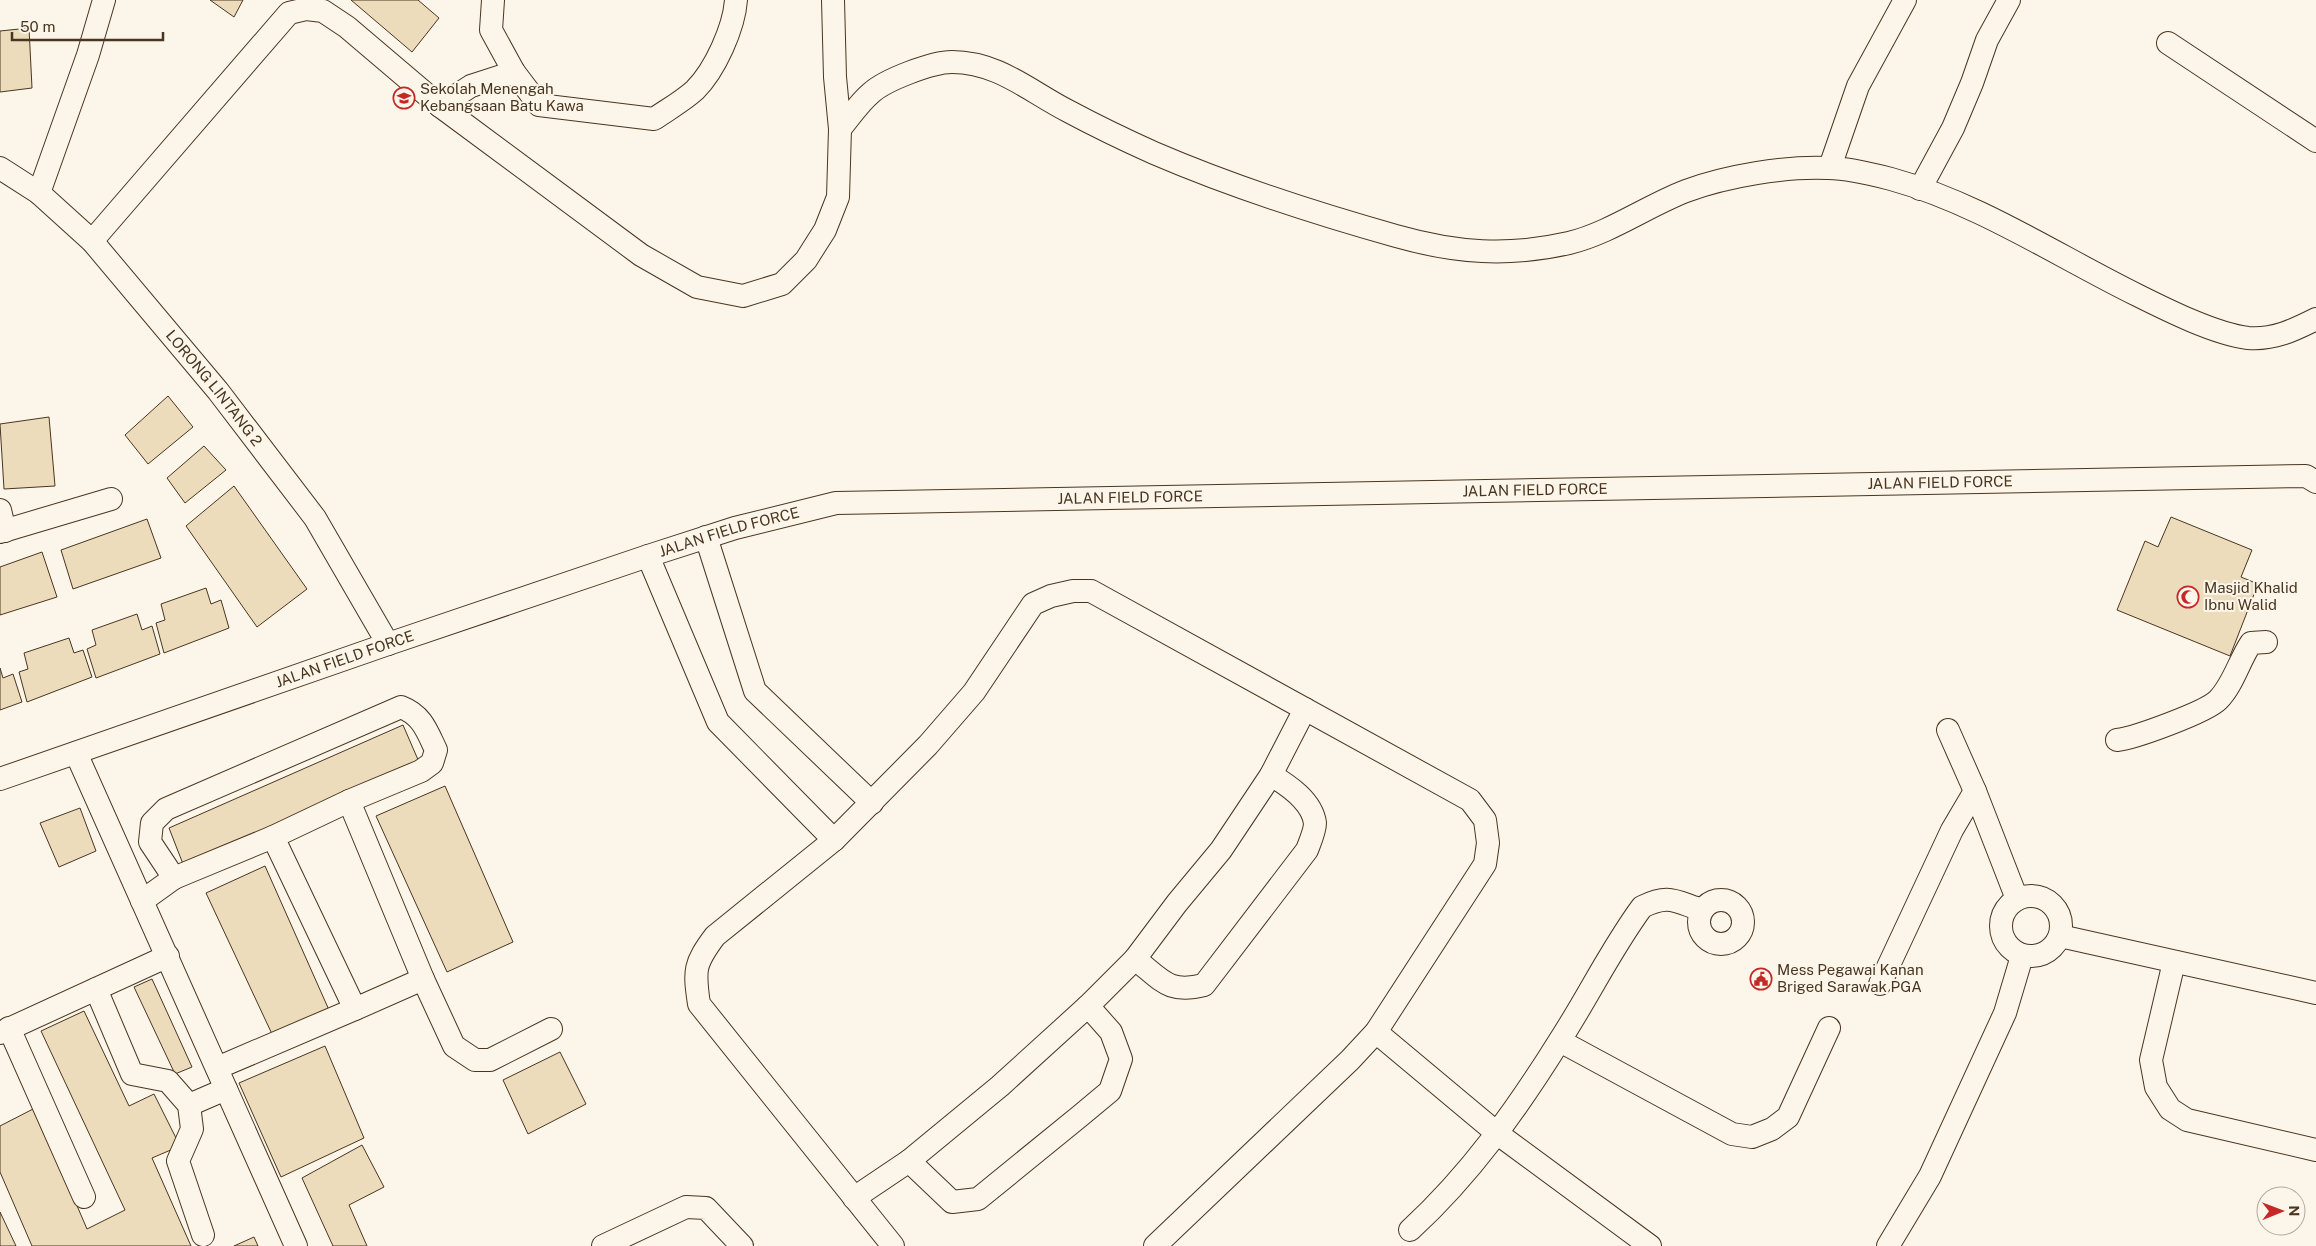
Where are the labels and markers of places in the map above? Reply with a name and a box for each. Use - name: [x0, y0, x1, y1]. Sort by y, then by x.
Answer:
- place label: Sekolah Menengah Kebangsaan Batu Kawa: [420, 80, 584, 114]
- school or university icon: Sekolah Menengah Kebangsaan Batu Kawa: [392, 86, 416, 110]
- place label: Masjid Khalid Ibnu Walid: [2204, 579, 2298, 613]
- mosque icon: Masjid Khalid Ibnu Walid: [2176, 585, 2200, 609]
- place label: Mess Pegawai Kanan Briged Sarawak PGA: [1777, 961, 1924, 995]
- public building icon: Mess Pegawai Kanan Briged Sarawak PGA: [1749, 967, 1773, 991]

